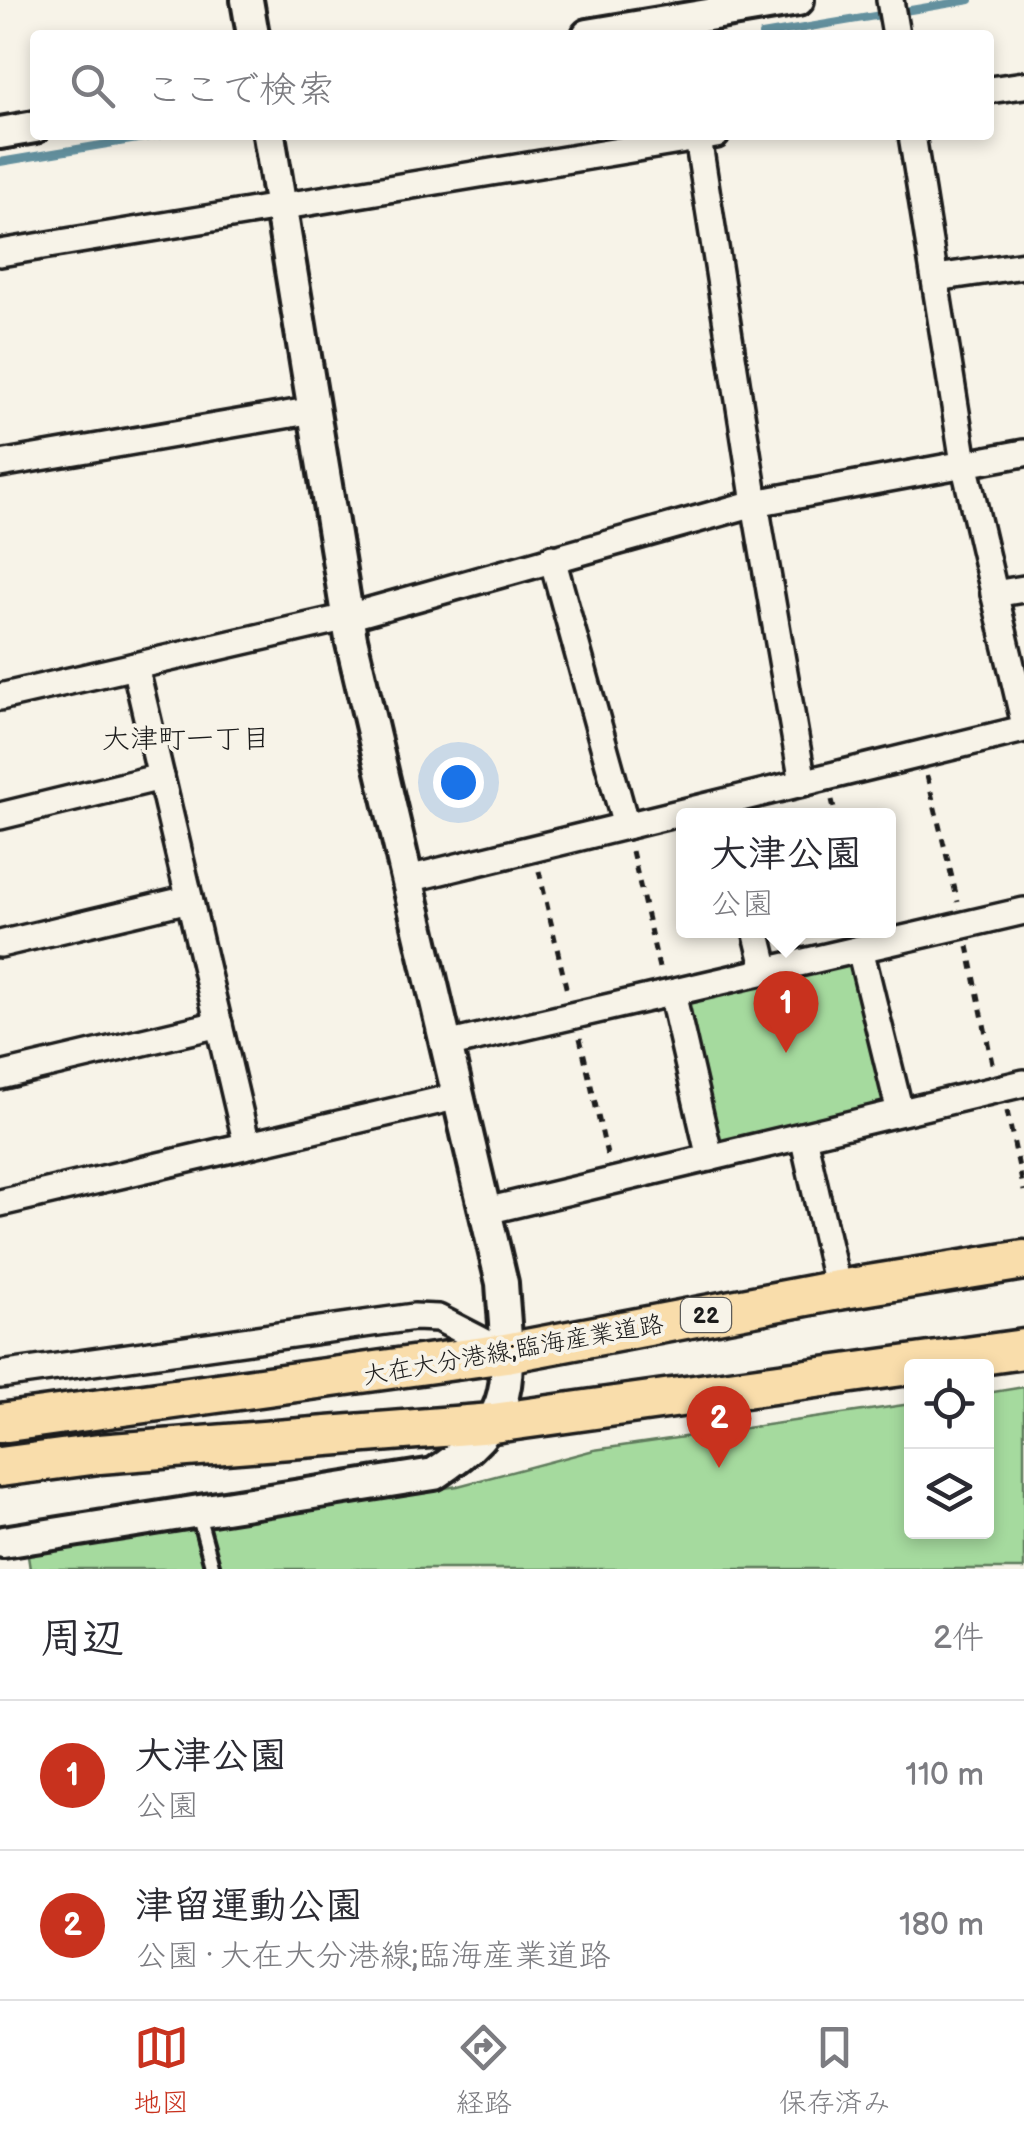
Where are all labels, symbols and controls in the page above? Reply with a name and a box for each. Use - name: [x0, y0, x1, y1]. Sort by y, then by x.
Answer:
- search box: [30, 30, 994, 140]
- icon: search: [65, 58, 120, 113]
- text: ここで検索: [145, 68, 335, 113]
- district label: 大津町一丁目: [102, 723, 270, 756]
- your location: [433, 757, 484, 808]
- popup: [676, 808, 896, 938]
- text: 大津公園: [710, 832, 862, 877]
- text: 公園: [710, 885, 774, 924]
- pin: 1: [754, 970, 818, 1053]
- road number: 22: [681, 1298, 731, 1332]
- street label: 大在大分港線;臨海産業道路: [360, 1309, 666, 1392]
- map controls: [904, 1359, 994, 1539]
- button: locate: [904, 1359, 994, 1449]
- pin: 2: [686, 1386, 752, 1468]
- button: layers: [904, 1449, 994, 1539]
- text: 周辺: [40, 1614, 124, 1665]
- text: 2件: [933, 1619, 984, 1658]
- text: 大津公園: [135, 1734, 287, 1779]
- text: 1: [66, 1756, 79, 1795]
- text: 110 m: [905, 1756, 984, 1795]
- text: 公園: [135, 1787, 199, 1826]
- text: 津留運動公園: [135, 1884, 363, 1929]
- text: 2: [63, 1906, 82, 1945]
- text: 180 m: [899, 1906, 984, 1945]
- text: 公園 · 大在大分港線;臨海産業道路: [135, 1937, 610, 1976]
- tab: 地図: [133, 2020, 189, 2120]
- tab: 経路: [456, 2020, 512, 2120]
- tab: 保存済み: [779, 2020, 891, 2120]

